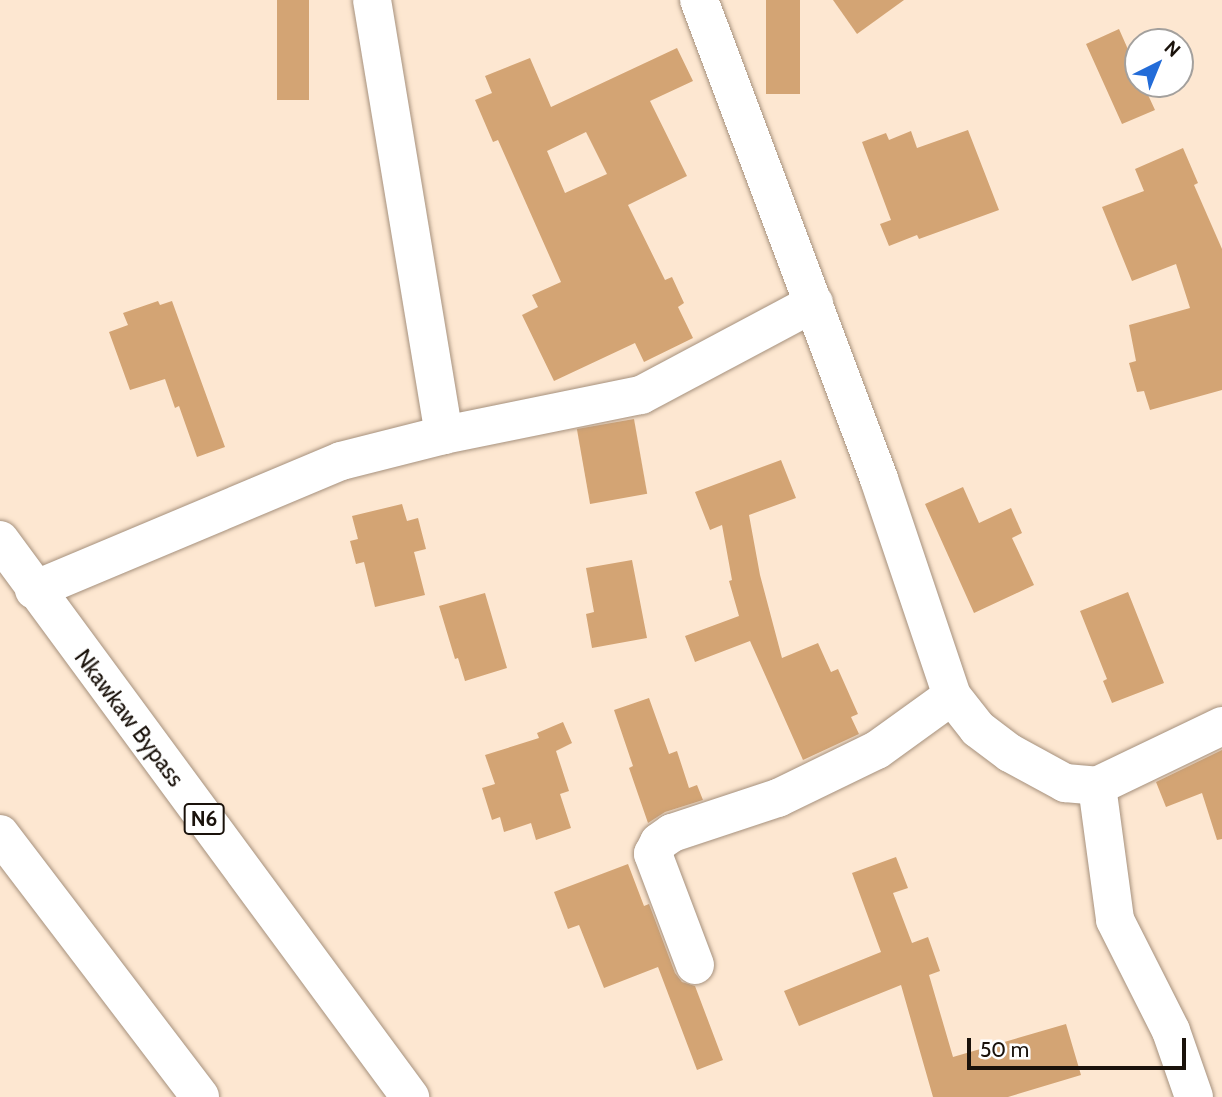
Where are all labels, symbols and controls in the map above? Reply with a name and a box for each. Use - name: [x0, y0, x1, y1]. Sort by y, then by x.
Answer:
- north arrow: [1124, 28, 1194, 98]
- text: N: [1160, 36, 1185, 62]
- street label: Nkawkaw Bypass: [69, 644, 189, 792]
- road number: N6: [183, 802, 225, 836]
- scale bar: [970, 1024, 1189, 1068]
- text: 50 m: [980, 1037, 1029, 1062]

